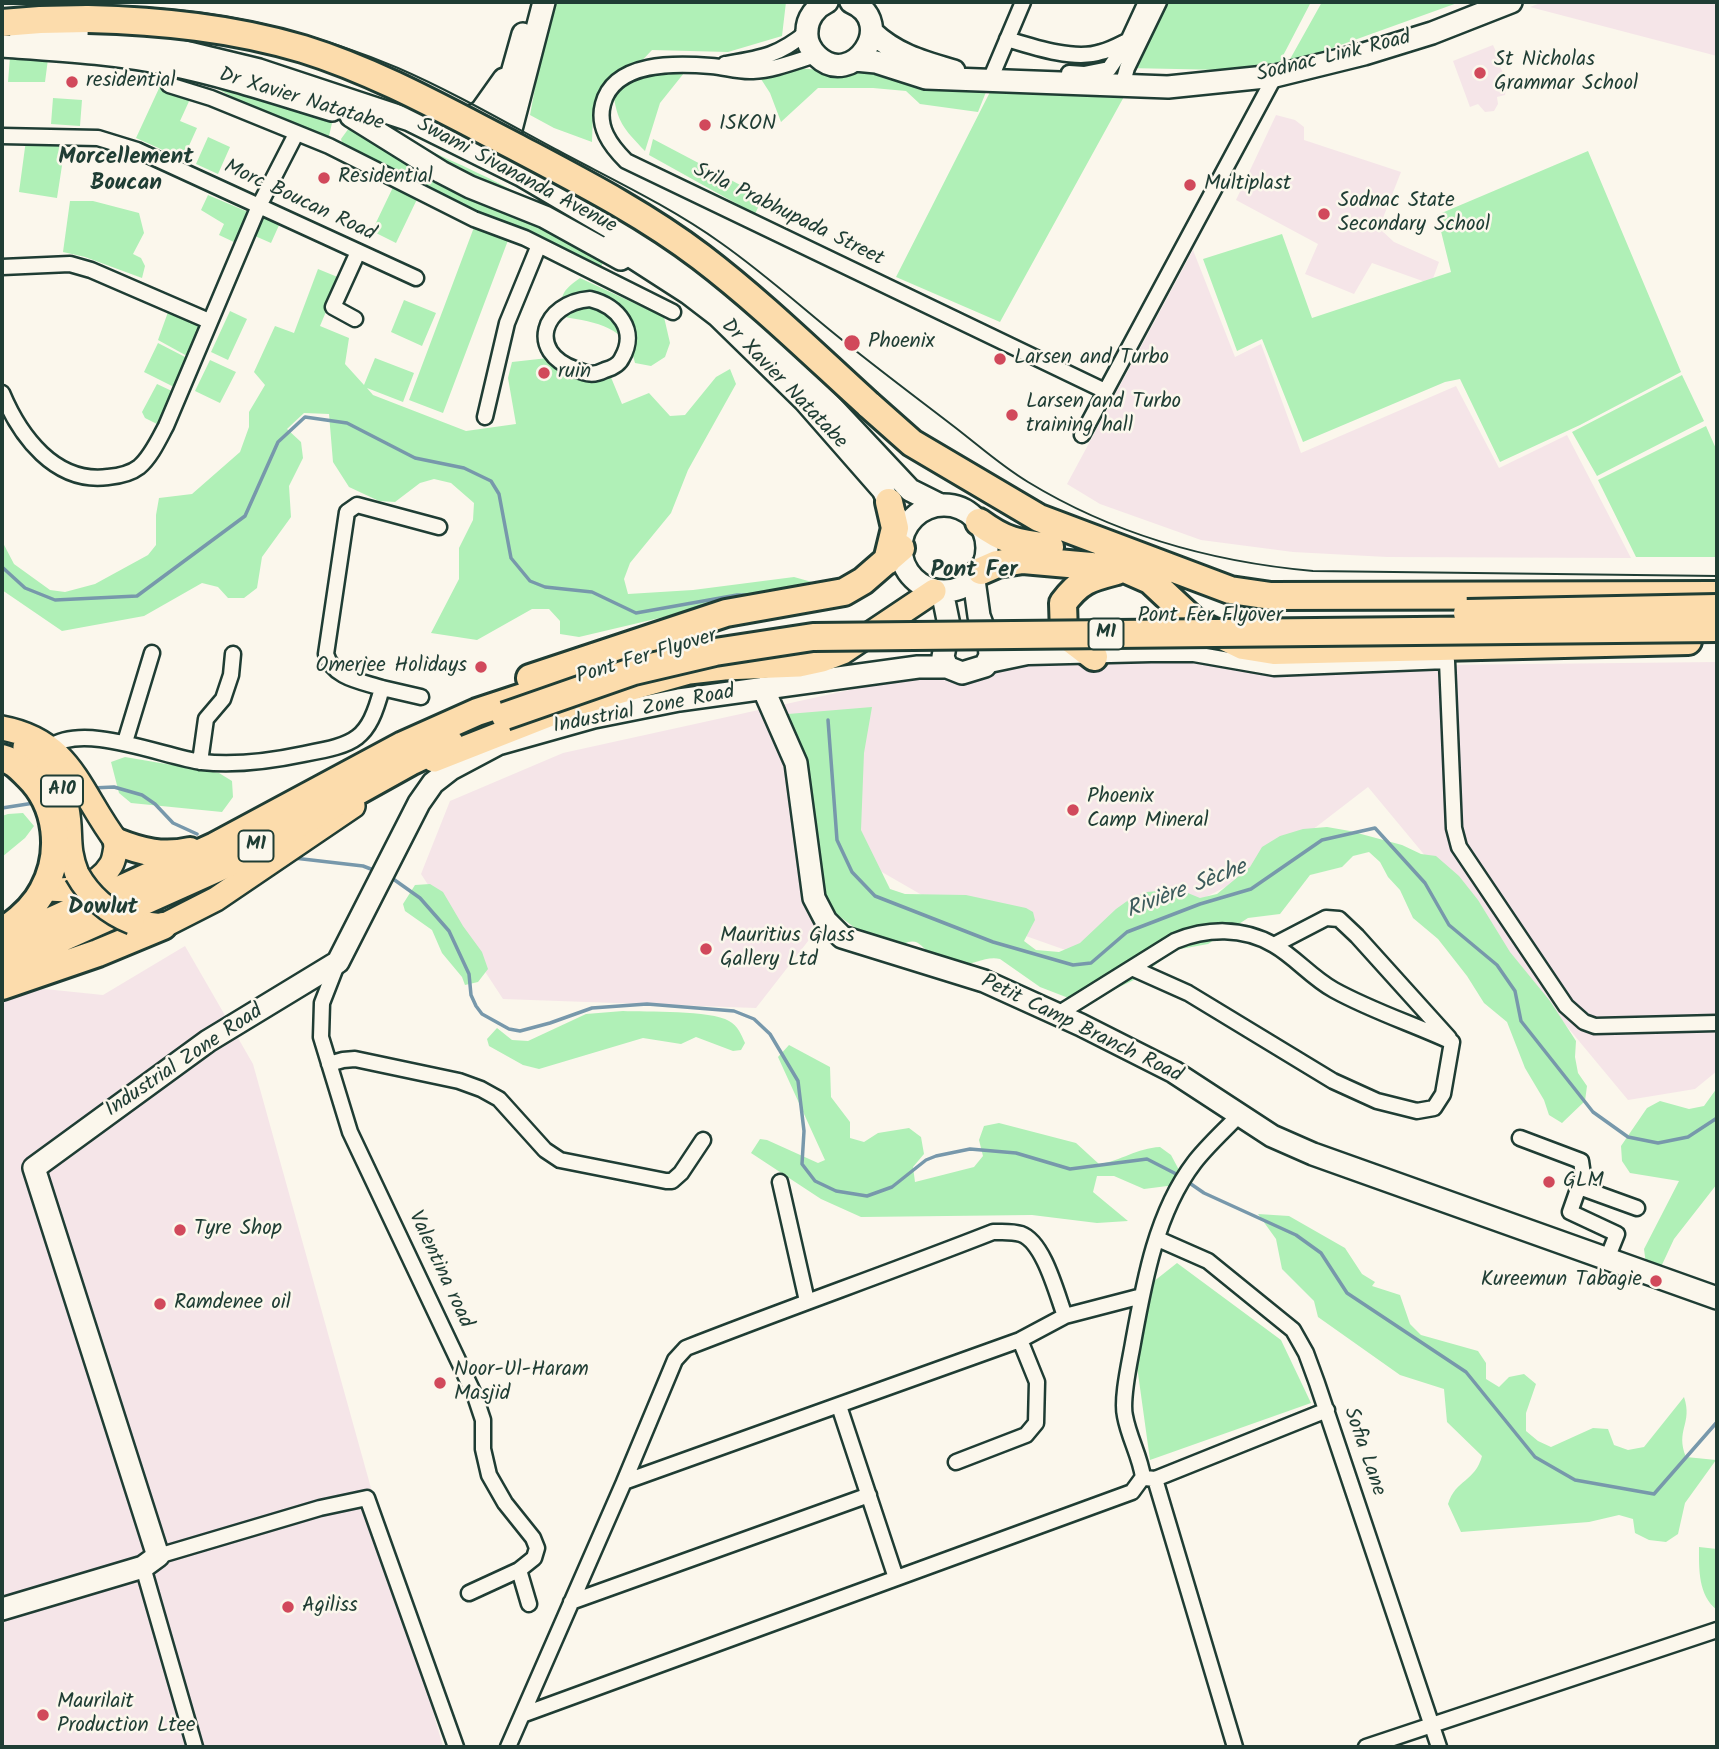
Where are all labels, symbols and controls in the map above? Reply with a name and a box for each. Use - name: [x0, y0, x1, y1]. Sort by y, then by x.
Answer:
- street label: Sodnac Link Road: [1254, 27, 1414, 89]
- place label: St Nicholas Grammar School: [1494, 48, 1638, 98]
- street label: Dr Xavier Natatabe: [216, 64, 386, 138]
- marker: St Nicholas Grammar School: [1472, 65, 1488, 81]
- place label: residential: [86, 69, 176, 95]
- marker: residential: [64, 74, 80, 90]
- place label: ISKON: [719, 112, 776, 138]
- street label: Swami Sivananda Avenue: [412, 114, 620, 240]
- marker: ISKON: [697, 117, 713, 133]
- district label: Morcellement Boucan: [58, 145, 194, 199]
- street label: Morc Boucan Road: [219, 156, 379, 248]
- street label: Srila Prabhupada Street: [689, 159, 887, 273]
- place label: Residential: [338, 165, 433, 191]
- marker: Residential: [316, 170, 332, 186]
- place label: Multiplast: [1204, 172, 1291, 198]
- marker: Multiplast: [1182, 177, 1198, 193]
- place label: Sodnac State Secondary School: [1338, 189, 1490, 239]
- marker: Sodnac State Secondary School: [1316, 206, 1332, 222]
- street label: Dr Xavier Natatabe: [715, 315, 851, 455]
- place label: Phoenix: [868, 330, 935, 356]
- marker: Phoenix: [842, 333, 862, 353]
- place label: Larsen and Turbo: [1014, 346, 1169, 372]
- marker: Larsen and Turbo: [992, 351, 1008, 367]
- place label: ruin: [558, 360, 591, 386]
- marker: ruin: [536, 365, 552, 381]
- place label: Larsen and Turbo training hall: [1026, 390, 1181, 440]
- marker: Larsen and Turbo training hall: [1004, 407, 1020, 423]
- district label: Pont Fer: [930, 558, 1018, 586]
- street label: Pont Fer Flyover: [1137, 604, 1283, 630]
- road number: M1: [1088, 618, 1124, 650]
- street label: Pont Fer Flyover: [574, 625, 720, 691]
- place label: Omerjee Holidays: [316, 654, 467, 680]
- marker: Omerjee Holidays: [473, 659, 489, 675]
- street label: Industrial Zone Road: [551, 681, 737, 741]
- road number: A10: [41, 776, 83, 806]
- place label: Phoenix Camp Mineral: [1087, 785, 1209, 835]
- marker: Phoenix Camp Mineral: [1065, 802, 1081, 818]
- road number: M1: [238, 831, 274, 862]
- water label: Rivière Sèche: [1123, 855, 1251, 927]
- district label: Dowlut: [68, 895, 138, 923]
- place label: Mauritius Glass Gallery Ltd: [720, 924, 855, 974]
- marker: Mauritius Glass Gallery Ltd: [698, 941, 714, 957]
- street label: Petit Camp Branch Road: [976, 970, 1186, 1090]
- street label: Industrial Zone Road: [102, 1000, 268, 1124]
- place label: GLM: [1563, 1169, 1604, 1195]
- marker: GLM: [1541, 1174, 1557, 1190]
- street label: Valentina road: [401, 1207, 477, 1333]
- place label: Tyre Shop: [194, 1217, 282, 1243]
- marker: Tyre Shop: [172, 1222, 188, 1238]
- place label: Kureemun Tabagie: [1481, 1268, 1642, 1294]
- marker: Kureemun Tabagie: [1648, 1273, 1664, 1289]
- place label: Ramdenee oil: [174, 1291, 291, 1317]
- marker: Ramdenee oil: [152, 1296, 168, 1312]
- place label: Noor-Ul-Haram Masjid: [454, 1358, 589, 1408]
- marker: Noor-Ul-Haram Masjid: [432, 1375, 448, 1391]
- street label: Sofia Lane: [1336, 1404, 1390, 1500]
- place label: Agiliss: [302, 1594, 358, 1620]
- marker: Agiliss: [280, 1599, 296, 1615]
- place label: Maurilait Production Ltee: [57, 1690, 196, 1740]
- marker: Maurilait Production Ltee: [35, 1707, 51, 1723]

